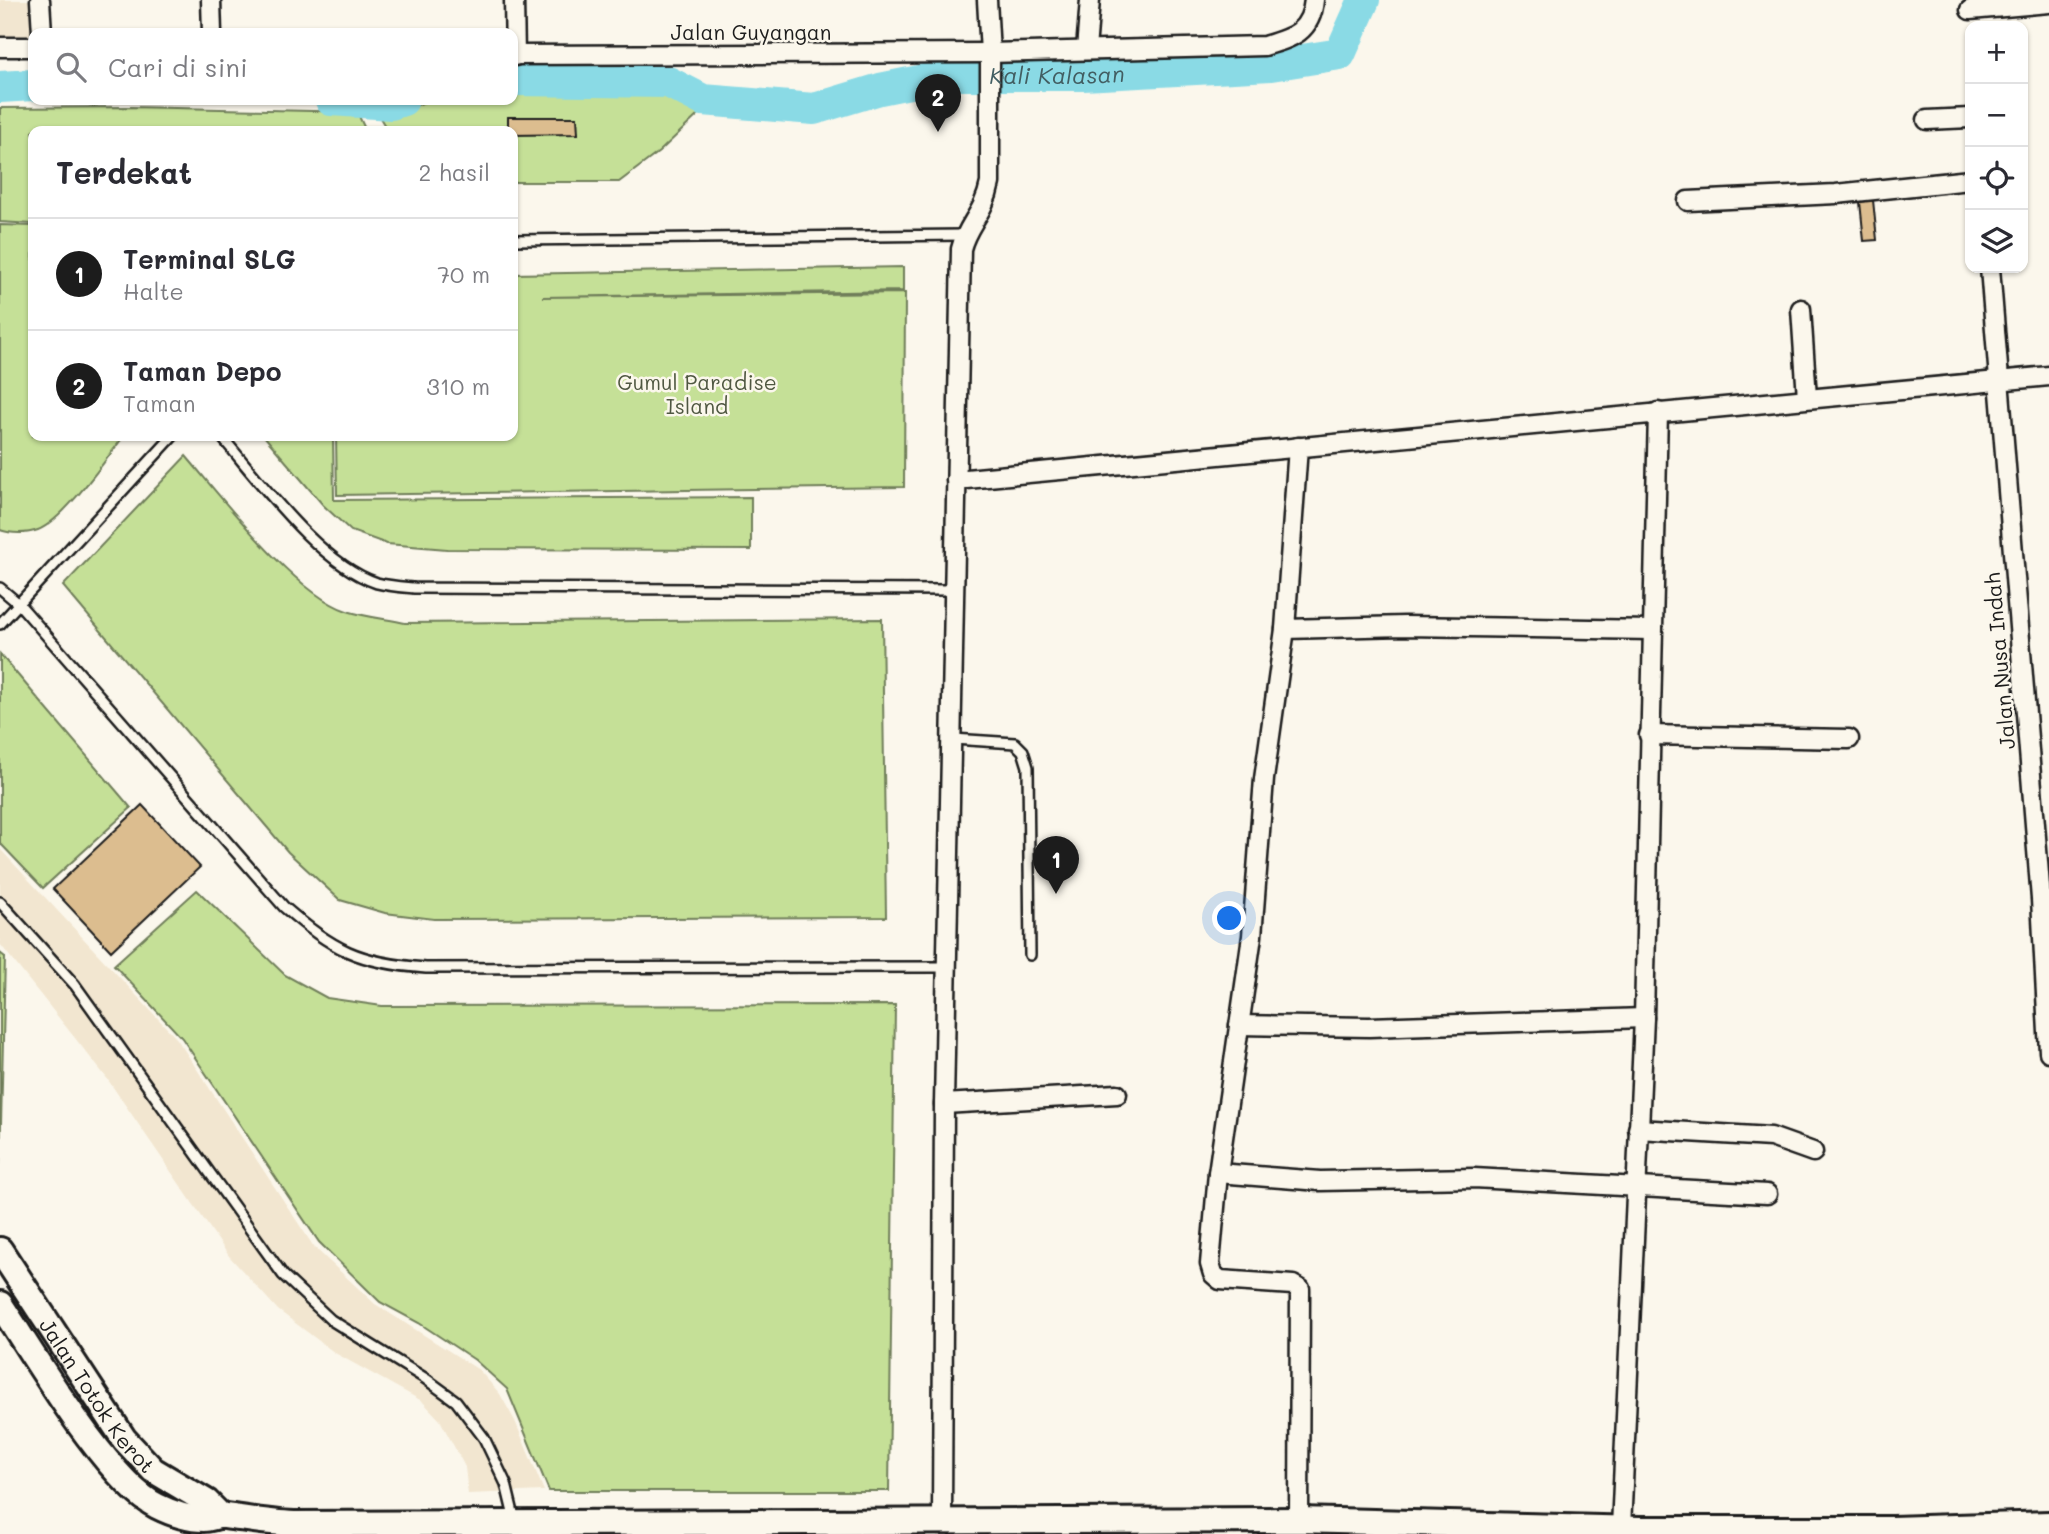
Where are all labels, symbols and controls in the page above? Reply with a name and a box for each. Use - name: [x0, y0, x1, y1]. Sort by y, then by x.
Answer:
- street label: Jalan Guyangan: [671, 18, 831, 45]
- map controls: [1965, 21, 2028, 273]
- button: +: [1965, 21, 2028, 84]
- search box: [28, 28, 518, 105]
- icon: search: [52, 48, 90, 86]
- text: Cari di sini: [108, 50, 248, 84]
- water label: Kali Kalasan: [989, 58, 1125, 90]
- pin: 2: [915, 74, 961, 132]
- button: −: [1965, 84, 2028, 147]
- button: locate: [1965, 147, 2028, 210]
- text: Terdekat: [56, 152, 192, 192]
- text: 2 hasil: [419, 157, 490, 187]
- button: layers: [1965, 210, 2028, 273]
- text: Terminal SLG: [123, 242, 295, 276]
- text: 1: [74, 259, 84, 289]
- text: 70 m: [437, 259, 490, 289]
- text: Halte: [123, 276, 184, 306]
- text: Taman Depo: [123, 354, 282, 388]
- park label: Gumul Paradise Island: [617, 368, 777, 419]
- text: 2: [73, 371, 85, 401]
- text: 310 m: [426, 371, 490, 401]
- text: Taman: [123, 388, 196, 418]
- street label: Jalan Nusa Indah: [1978, 571, 2020, 751]
- pin: 1: [1033, 836, 1079, 894]
- your location: [1212, 901, 1246, 935]
- street label: Jalan Totok Kerot: [34, 1312, 162, 1478]

